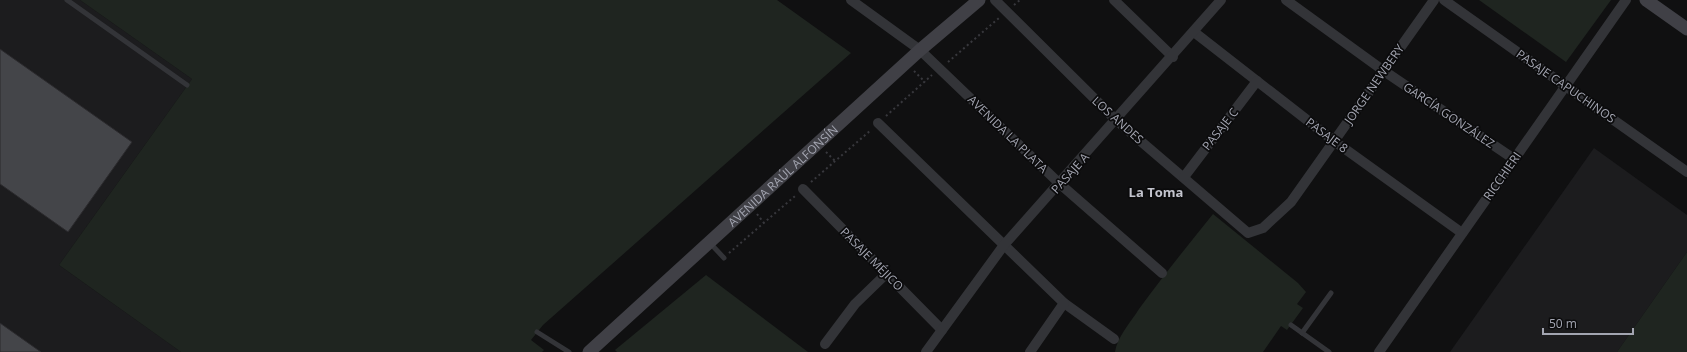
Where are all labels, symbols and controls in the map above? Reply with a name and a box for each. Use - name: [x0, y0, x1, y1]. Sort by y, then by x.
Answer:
- street label: JORGE NEWBERY: [1340, 40, 1408, 128]
- street label: PASAJE CAPUCHINOS: [1513, 45, 1619, 127]
- street label: GARCÍA GONZÁLEZ: [1400, 78, 1498, 152]
- street label: AVENIDA LA PLATA: [964, 91, 1052, 177]
- street label: LOS ANDES: [1089, 92, 1147, 148]
- street label: PASAJE C: [1198, 104, 1242, 154]
- street label: PASAJE 8: [1302, 114, 1352, 157]
- street label: AVENIDA RAÚL ALFONSÍN: [724, 121, 841, 230]
- street label: RICCHIERI: [1479, 148, 1525, 204]
- street label: PASAJE A: [1047, 149, 1093, 197]
- district label: La Toma: [1129, 183, 1183, 201]
- street label: PASAJE MÉJICO: [837, 224, 907, 294]
- scale bar: [1543, 310, 1633, 336]
- text: 50 m: [1549, 315, 1577, 332]

